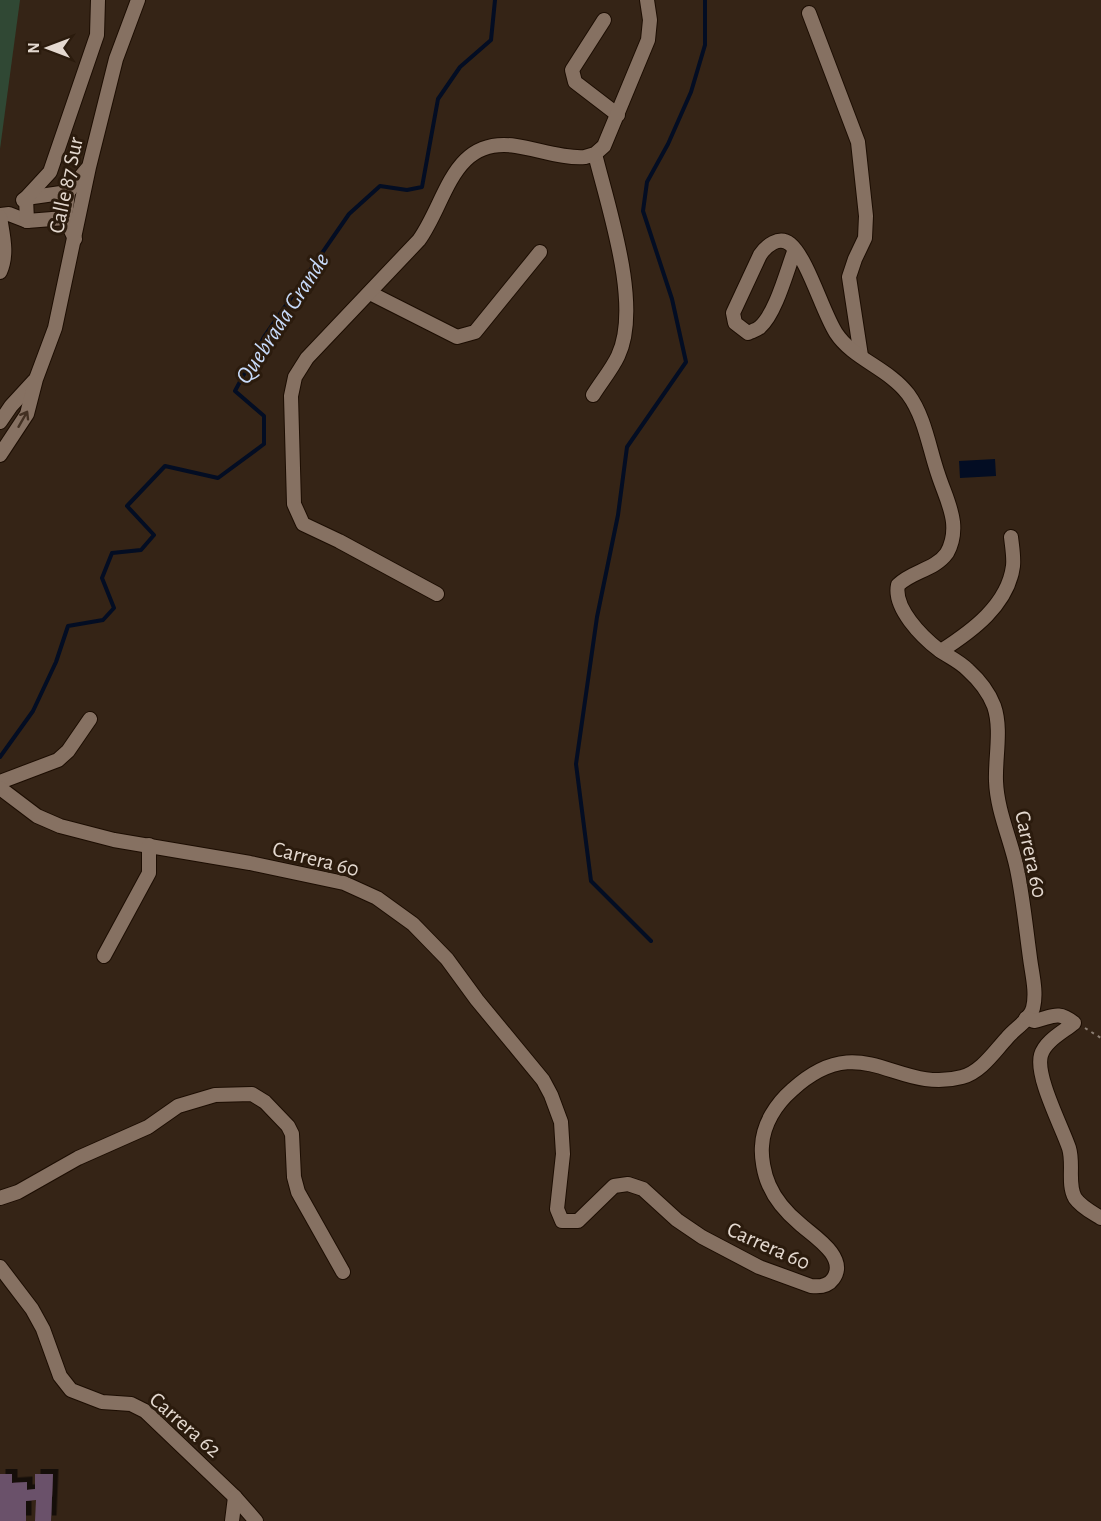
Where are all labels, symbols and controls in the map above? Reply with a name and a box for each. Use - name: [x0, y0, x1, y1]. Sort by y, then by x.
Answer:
- north arrow: [18, 18, 78, 78]
- text: N: [26, 42, 42, 54]
- street label: Calle 87 Sur: [45, 135, 87, 235]
- water label: Quebrada Grande: [232, 249, 334, 388]
- one-way arrow: [17, 411, 29, 428]
- street label: Carrera 60: [1011, 809, 1051, 900]
- street label: Carrera 60: [270, 838, 361, 880]
- street label: Carrera 60: [724, 1218, 813, 1274]
- street label: Carrera 62: [145, 1388, 225, 1462]

